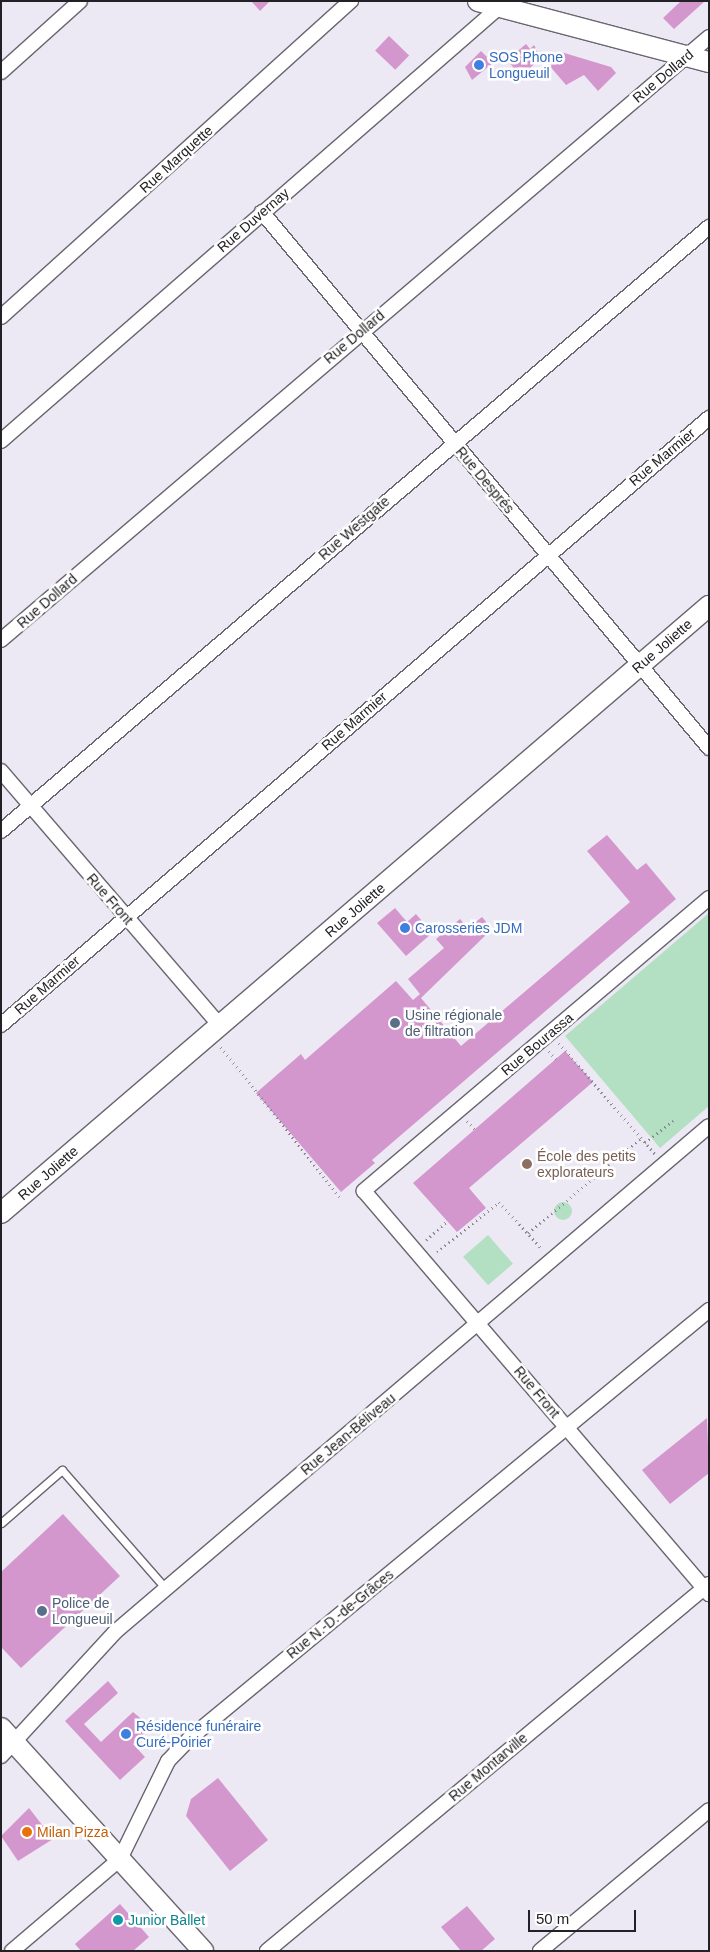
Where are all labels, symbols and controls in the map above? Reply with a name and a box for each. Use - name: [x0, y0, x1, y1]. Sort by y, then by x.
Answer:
- street label: Rue Dollard: [629, 46, 697, 106]
- place label: SOS Phone Longueuil: [489, 49, 563, 82]
- marker: SOS Phone Longueuil: [473, 59, 485, 71]
- street label: Rue Marquette: [136, 122, 216, 196]
- street label: Rue Duvernay: [214, 184, 292, 256]
- street label: Rue Dollard: [320, 307, 388, 367]
- street label: Rue Marmier: [626, 425, 698, 489]
- street label: Rue Després: [452, 443, 518, 517]
- street label: Rue Westgate: [315, 493, 393, 563]
- street label: Rue Dollard: [14, 570, 80, 632]
- street label: Rue Joliette: [629, 615, 695, 677]
- street label: Rue Marmier: [318, 688, 390, 754]
- street label: Rue Front: [83, 870, 137, 928]
- street label: Rue Joliette: [322, 879, 388, 941]
- place label: Carosseries JDM: [415, 920, 522, 936]
- marker: Carosseries JDM: [399, 922, 411, 934]
- street label: Rue Marmier: [11, 952, 83, 1018]
- place label: Usine régionale de filtration: [405, 1007, 502, 1040]
- street label: Rue Bourassa: [498, 1009, 576, 1079]
- marker: Usine régionale de filtration: [389, 1017, 401, 1029]
- street label: Rue Joliette: [15, 1142, 81, 1204]
- place label: École des petits explorateurs: [537, 1148, 636, 1180]
- marker: École des petits explorateurs: [521, 1158, 533, 1170]
- street label: Rue Front: [511, 1363, 563, 1421]
- street label: Rue Jean-Béliveau: [297, 1390, 399, 1478]
- street label: Rue N.-D.-de-Grâces: [283, 1566, 397, 1662]
- place label: Police de Longueuil: [52, 1595, 113, 1628]
- marker: Police de Longueuil: [36, 1605, 48, 1617]
- place label: Résidence funéraire Curé-Poirier: [136, 1718, 261, 1750]
- marker: Résidence funéraire Curé-Poirier: [120, 1728, 132, 1740]
- street label: Rue Montarville: [445, 1729, 531, 1805]
- place label: Milan Pizza: [37, 1824, 109, 1840]
- marker: Milan Pizza: [21, 1826, 33, 1838]
- scale bar: [530, 1900, 638, 1932]
- text: 50 m: [536, 1910, 569, 1927]
- place label: Junior Ballet: [128, 1912, 205, 1928]
- marker: Junior Ballet: [112, 1914, 124, 1926]

